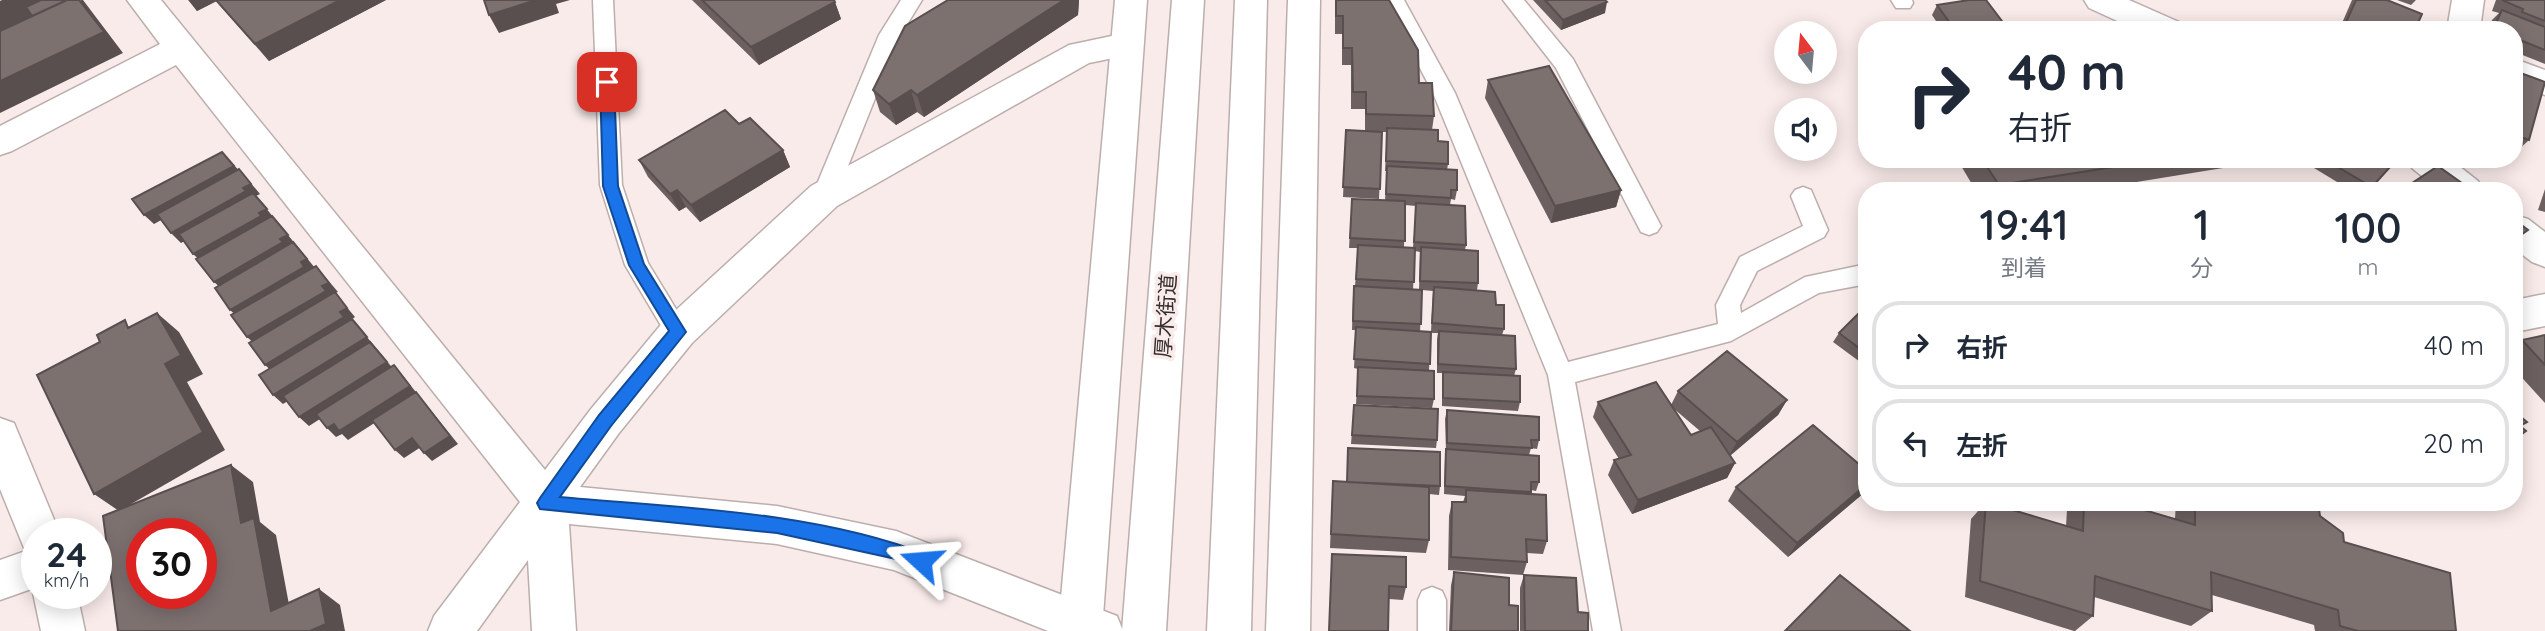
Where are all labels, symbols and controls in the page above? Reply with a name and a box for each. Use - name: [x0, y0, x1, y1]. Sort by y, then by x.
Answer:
- north arrow: [1774, 21, 1838, 84]
- map controls: [1774, 21, 1837, 161]
- text: 40 m: [2008, 41, 2126, 102]
- icon: right: [1893, 49, 1984, 140]
- pin: [577, 52, 637, 112]
- icon: arrive: [588, 63, 626, 101]
- button: sound: [1774, 98, 1837, 161]
- text: 右折: [2008, 107, 2072, 147]
- text: 19:41: [1979, 198, 2069, 251]
- text: 1: [2193, 198, 2209, 251]
- text: 100: [2334, 201, 2402, 254]
- text: m: [2357, 252, 2378, 281]
- text: 到着: [2001, 253, 2047, 282]
- text: 分: [2190, 253, 2213, 282]
- street label: 厚木街道: [1149, 273, 1181, 359]
- icon: right: [1897, 326, 1935, 364]
- text: 40 m: [2424, 329, 2484, 362]
- text: 右折: [1956, 331, 2008, 364]
- icon: left: [1897, 424, 1935, 462]
- text: 20 m: [2423, 427, 2484, 460]
- text: 左折: [1956, 429, 2008, 462]
- speed limit sign: 30: [126, 518, 217, 609]
- position arrow: [884, 524, 958, 598]
- text: 24: [46, 532, 87, 576]
- text: km/h: [44, 569, 89, 592]

